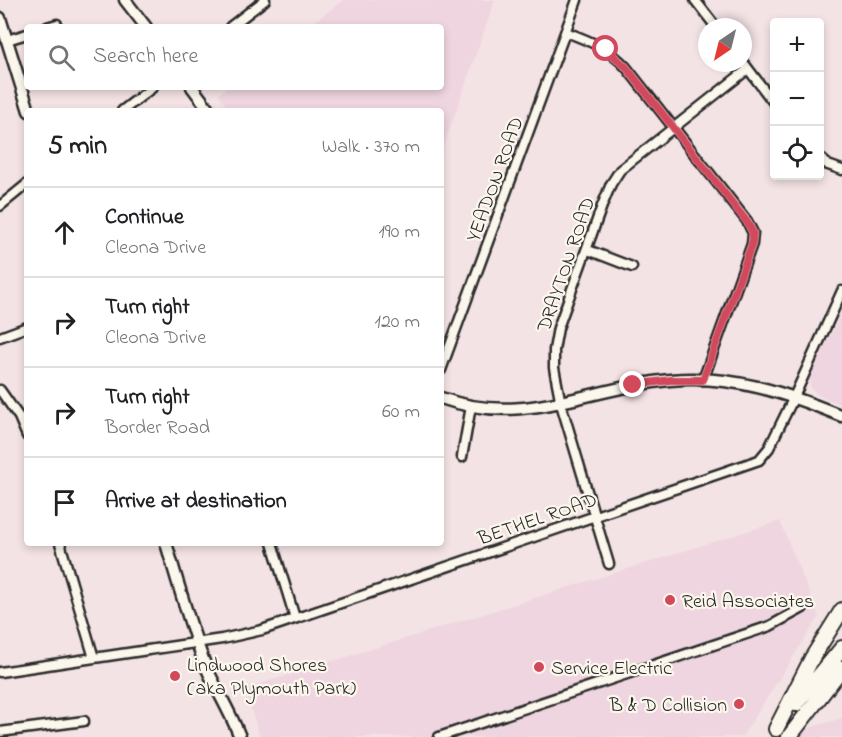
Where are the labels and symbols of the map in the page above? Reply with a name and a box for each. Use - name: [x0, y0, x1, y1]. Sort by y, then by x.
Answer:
- north arrow: [698, 18, 752, 72]
- route start: [592, 35, 618, 61]
- street label: YEADON ROAD: [460, 113, 532, 247]
- street label: DRAYTON ROAD: [530, 194, 604, 337]
- route end: [619, 371, 645, 397]
- street label: BETHEL ROAD: [473, 486, 601, 555]
- place label: Reid Associates: [682, 588, 814, 617]
- marker: Reid Associates: [663, 593, 677, 607]
- place label: Lindwood Shores (aka Plymouth Park): [187, 652, 356, 704]
- place label: Service Electric: [551, 655, 672, 684]
- marker: Service Electric: [532, 660, 546, 674]
- marker: Lindwood Shores (aka Plymouth Park): [168, 669, 182, 683]
- place label: B & D Collision: [609, 692, 727, 721]
- marker: B & D Collision: [732, 697, 746, 711]

